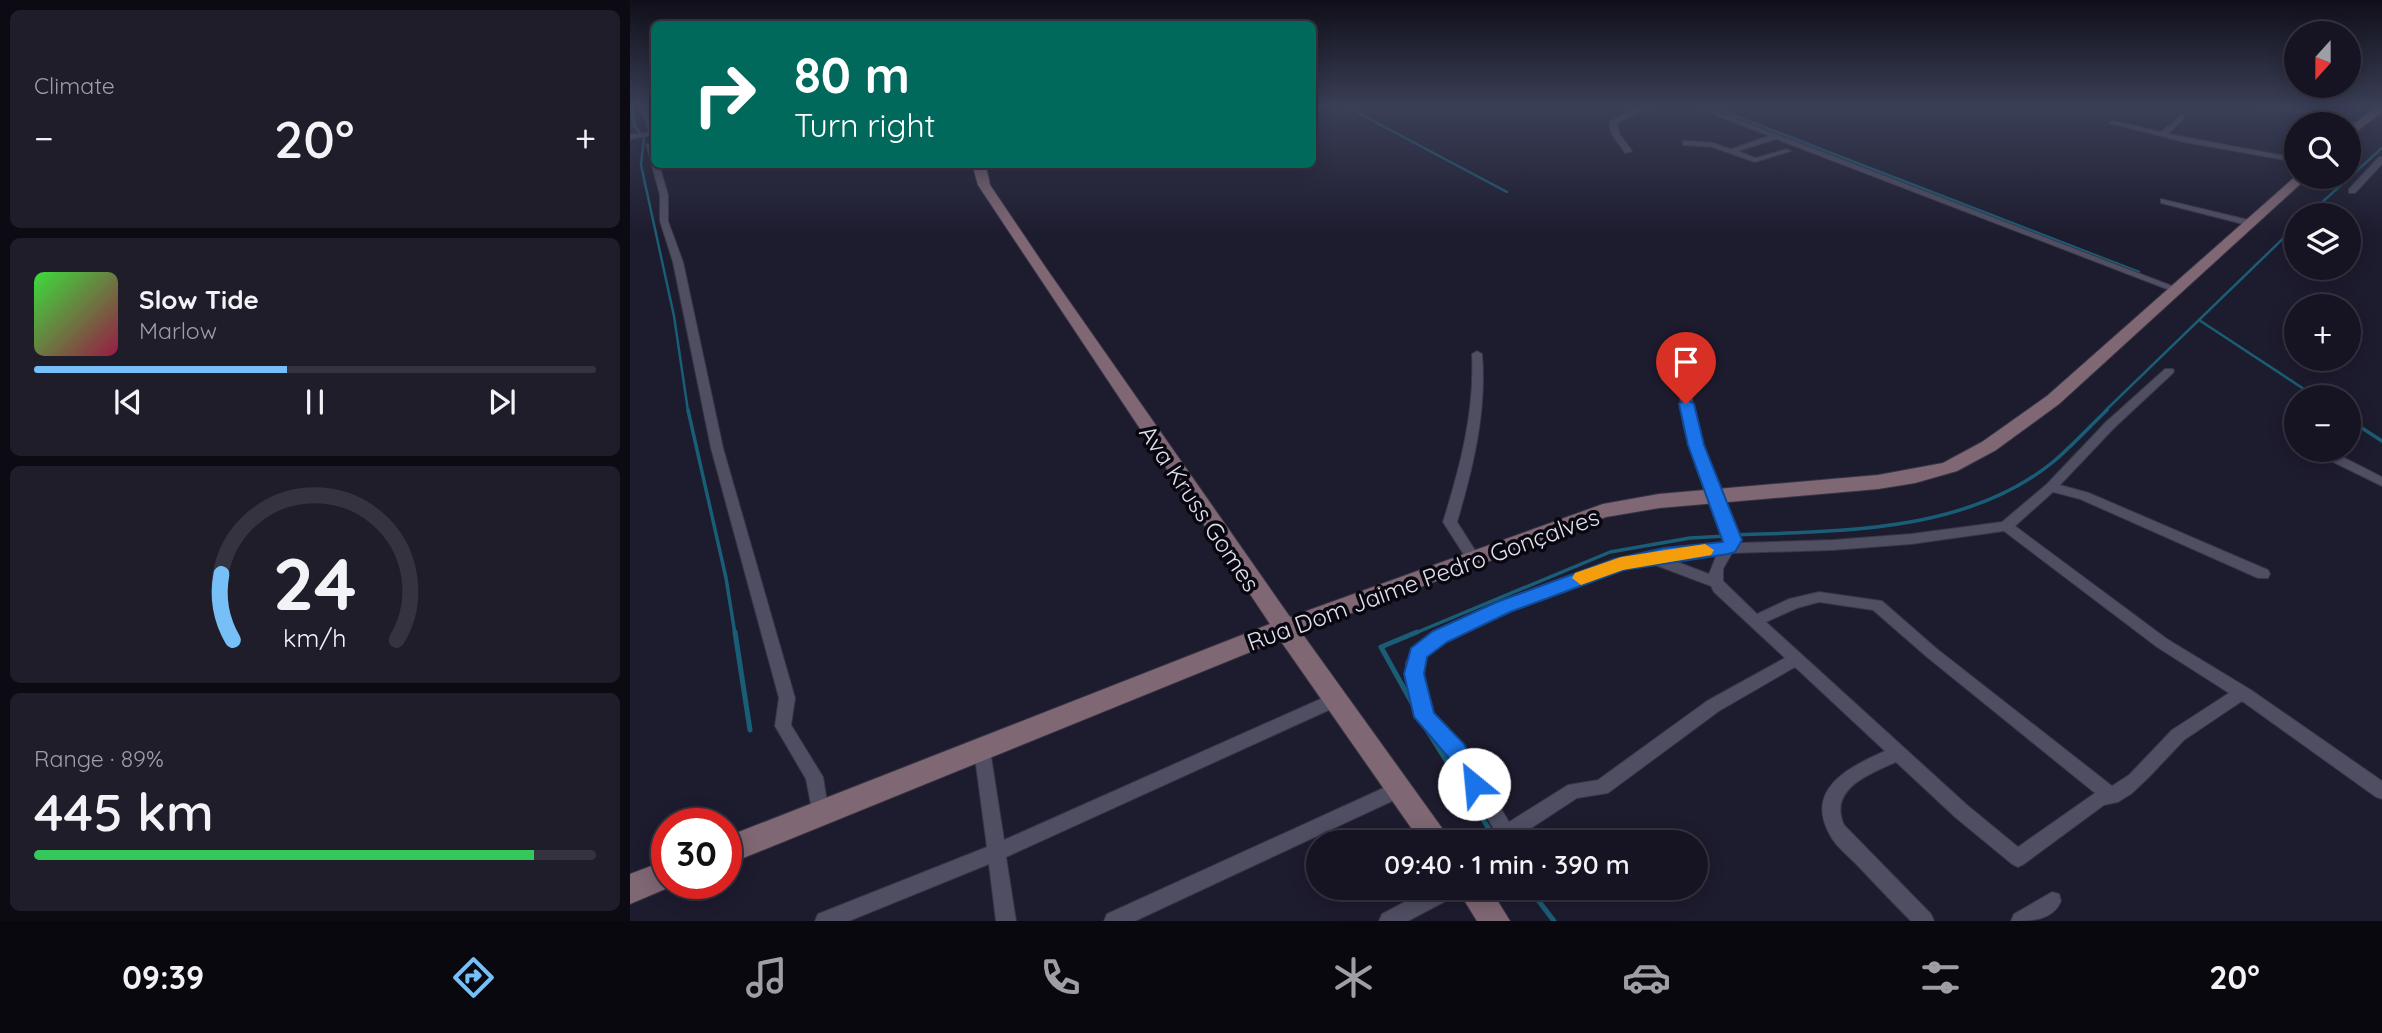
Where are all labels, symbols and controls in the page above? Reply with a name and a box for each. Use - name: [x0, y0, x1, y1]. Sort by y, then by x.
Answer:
- north arrow: [2284, 21, 2361, 98]
- map controls: [2284, 21, 2361, 462]
- text: 80 m: [794, 44, 910, 105]
- icon: right: [679, 49, 770, 140]
- text: Climate: [34, 71, 115, 100]
- text: Turn right: [794, 105, 935, 145]
- text: 20°: [274, 106, 354, 171]
- button: search: [2284, 112, 2361, 189]
- text: −: [34, 114, 54, 162]
- text: +: [575, 114, 596, 162]
- button: layers: [2284, 203, 2361, 280]
- text: Slow Tide: [139, 283, 259, 316]
- button: +: [2284, 294, 2361, 371]
- text: Marlow: [139, 316, 217, 345]
- pin: [1656, 332, 1716, 404]
- icon: arrive: [1667, 343, 1705, 381]
- icon: previous: [109, 383, 147, 421]
- icon: pause: [296, 383, 334, 421]
- icon: next: [483, 383, 521, 421]
- button: −: [2284, 385, 2361, 462]
- street label: Ava Kruss Gomes: [1133, 419, 1267, 597]
- street label: Rua Dom Jaime Pedro Gonçalves: [1243, 501, 1603, 657]
- text: 24: [273, 538, 357, 629]
- text: km/h: [283, 622, 347, 653]
- text: Range · 89%: [34, 744, 164, 773]
- position arrow: [1437, 747, 1511, 821]
- text: 445 km: [34, 779, 214, 844]
- speed limit sign: 30: [651, 808, 742, 899]
- text: 09:40 · 1 min · 390 m: [1384, 848, 1630, 881]
- icon: directions: [449, 953, 498, 1002]
- icon: music: [742, 953, 791, 1002]
- icon: phone: [1036, 953, 1085, 1002]
- icon: climate: [1329, 953, 1378, 1002]
- icon: car: [1622, 953, 1671, 1002]
- icon: filters: [1916, 953, 1965, 1002]
- text: 09:39: [122, 957, 204, 997]
- text: 20°: [2209, 957, 2260, 997]

